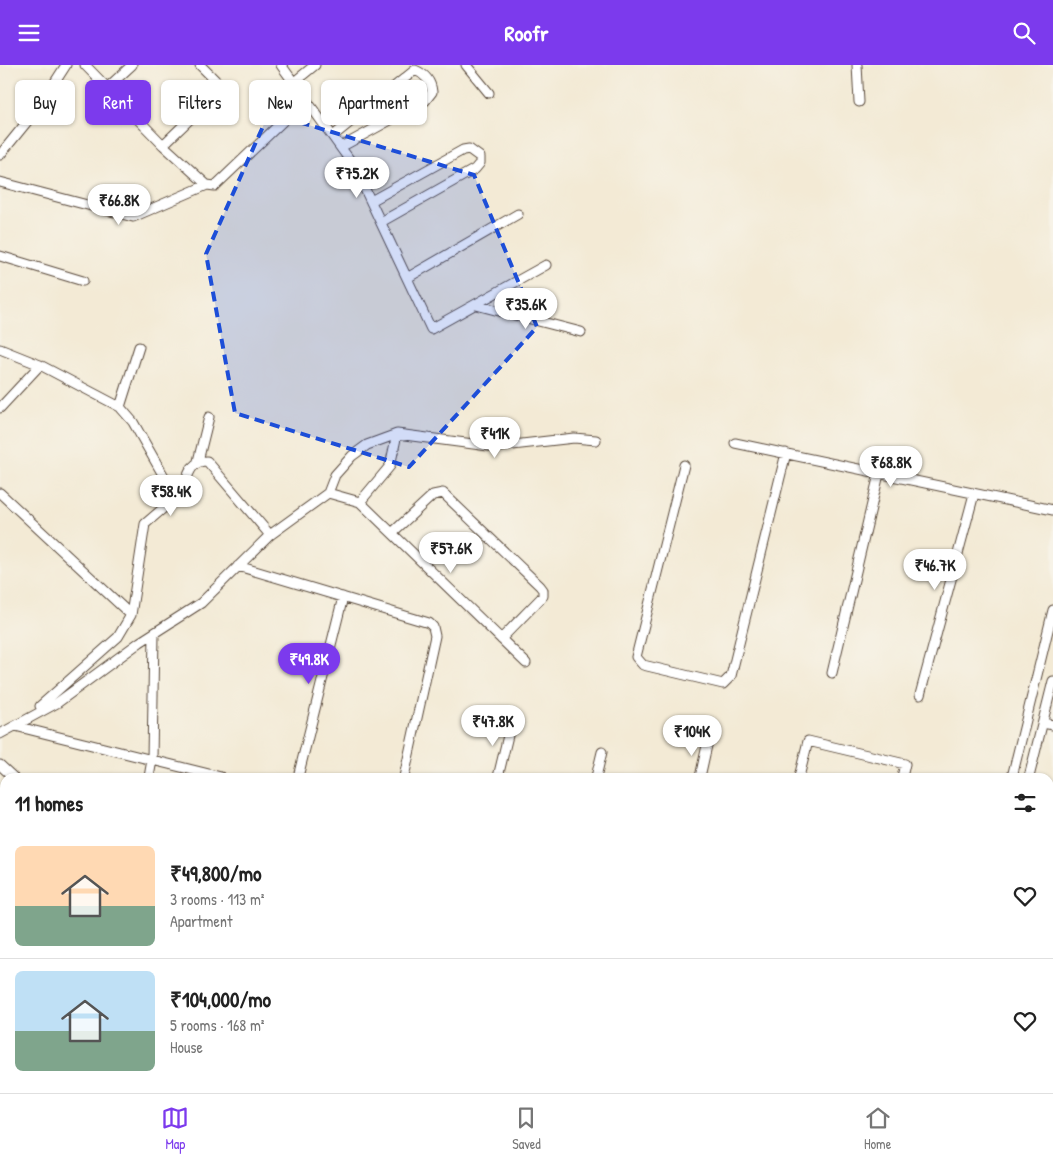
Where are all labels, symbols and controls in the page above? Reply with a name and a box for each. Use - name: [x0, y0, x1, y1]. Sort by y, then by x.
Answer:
- text: Roofr: [504, 18, 549, 48]
- icon: menu: [15, 19, 43, 47]
- icon: search: [1010, 19, 1038, 47]
- chip: Buy: [15, 80, 75, 125]
- chip: Rent: [85, 80, 151, 125]
- chip: Filters: [161, 80, 239, 125]
- chip: New: [249, 80, 311, 125]
- chip: Apartment: [321, 80, 427, 125]
- pin: ₹75.2K: [316, 157, 398, 199]
- text: ₹75.2K: [335, 162, 379, 184]
- pin: ₹66.8K: [78, 184, 160, 226]
- text: ₹66.8K: [99, 189, 139, 211]
- pin: ₹35.6K: [485, 287, 567, 330]
- text: ₹35.6K: [505, 293, 547, 315]
- pin: ₹41K: [465, 417, 525, 459]
- text: ₹41K: [480, 422, 510, 444]
- pin: ₹68.8K: [850, 445, 932, 488]
- text: ₹68.8K: [870, 451, 912, 473]
- pin: ₹58.4K: [130, 475, 212, 517]
- text: ₹58.4K: [151, 480, 191, 502]
- pin: ₹57.6K: [410, 531, 492, 574]
- text: ₹57.6K: [430, 537, 472, 559]
- pin: ₹46.7K: [894, 549, 976, 591]
- text: ₹46.7K: [914, 554, 956, 576]
- pin: ₹49.8K: [268, 643, 350, 685]
- text: ₹49.8K: [289, 648, 329, 670]
- pin: ₹47.8K: [452, 705, 534, 747]
- text: ₹47.8K: [472, 710, 514, 732]
- pin: ₹104K: [657, 715, 727, 757]
- text: ₹104K: [674, 720, 710, 742]
- text: 11 homes: [15, 789, 83, 818]
- icon: filters: [1011, 789, 1039, 817]
- text: ₹49,800/mo: [170, 859, 261, 888]
- icon: home: [55, 866, 115, 926]
- icon: heart: [1011, 882, 1039, 910]
- text: 3 rooms · 113 m²: [170, 888, 265, 910]
- text: Apartment: [170, 910, 233, 932]
- text: ₹104,000/mo: [170, 985, 271, 1014]
- icon: home: [55, 991, 115, 1051]
- icon: heart: [1011, 1007, 1039, 1035]
- text: 5 rooms · 168 m²: [170, 1014, 264, 1036]
- text: House: [170, 1036, 203, 1058]
- tab: Map: [161, 1104, 189, 1153]
- tab: Saved: [512, 1104, 541, 1153]
- tab: Home: [864, 1104, 892, 1153]

